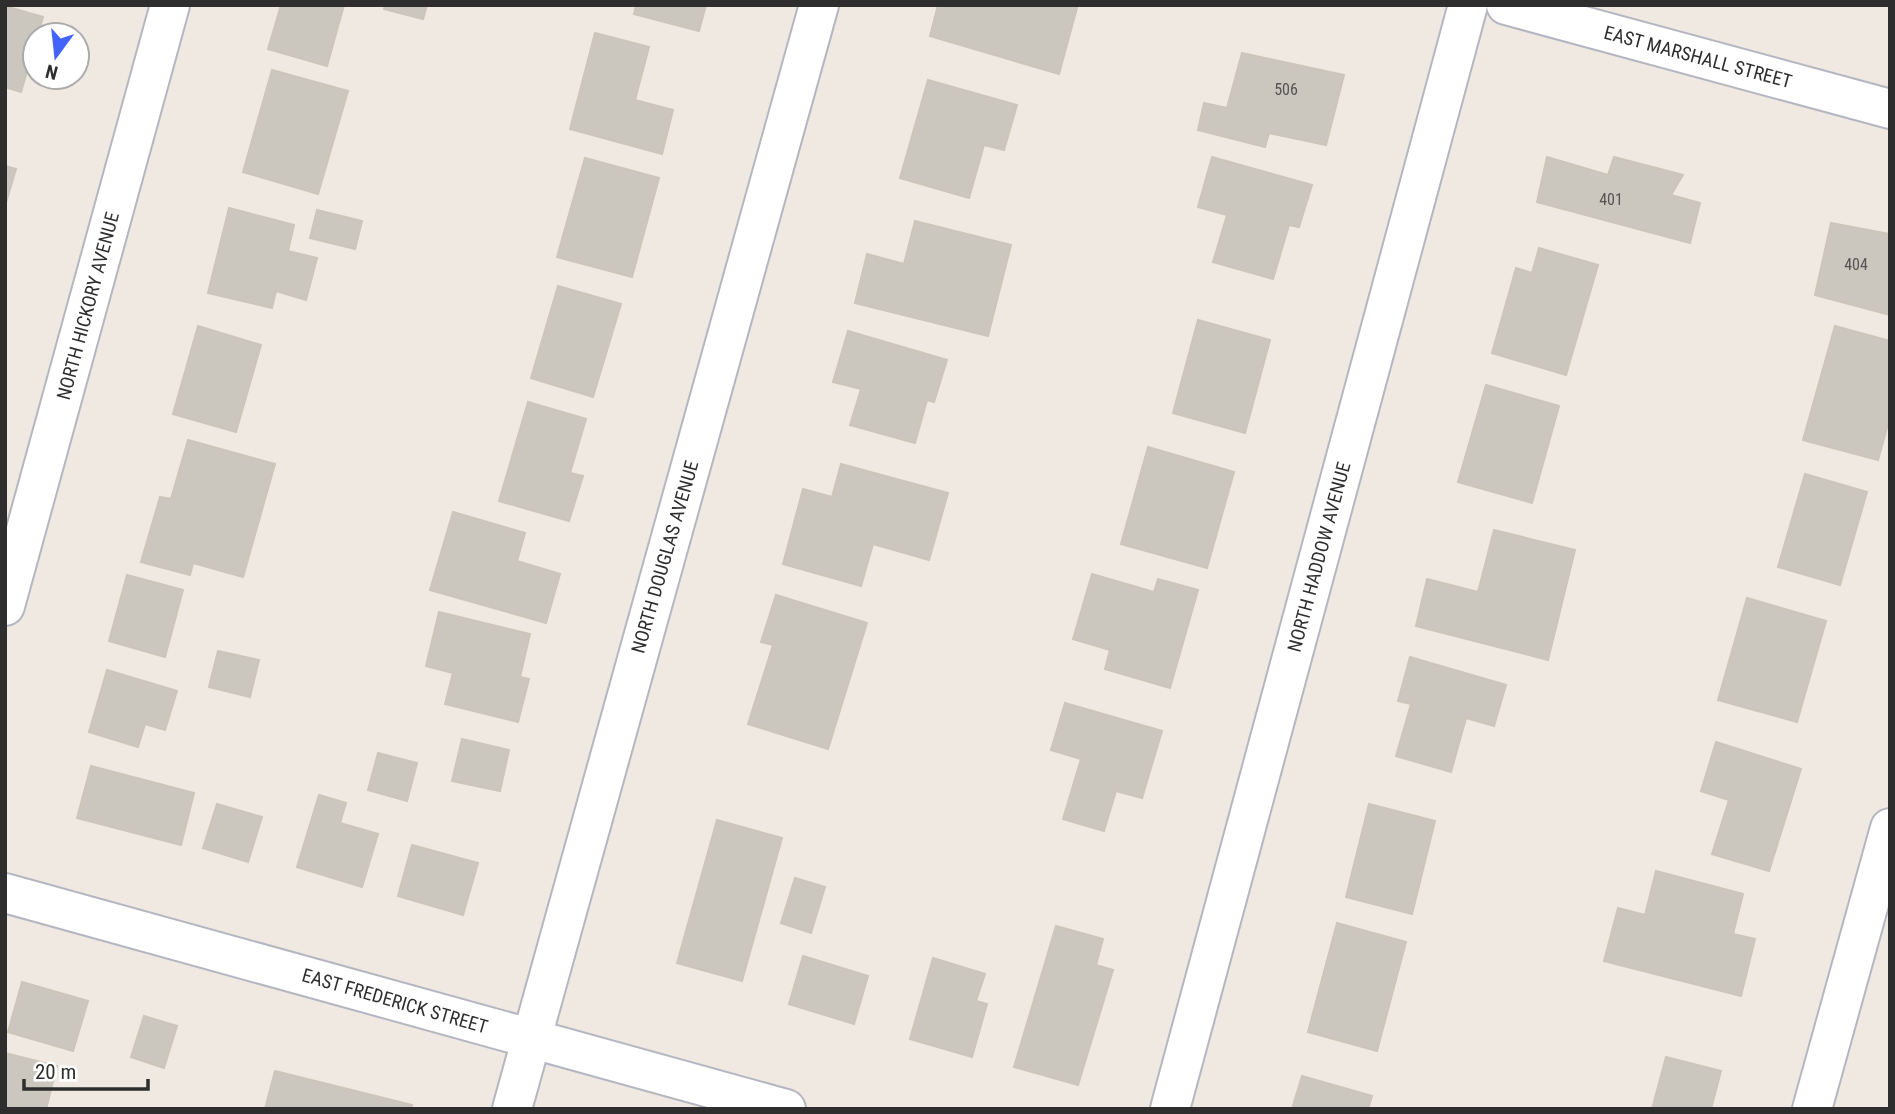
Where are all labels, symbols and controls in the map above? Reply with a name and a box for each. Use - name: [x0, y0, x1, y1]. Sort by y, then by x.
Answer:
- north arrow: [21, 21, 91, 91]
- street label: EAST MARSHALL STREET: [1601, 21, 1795, 93]
- text: N: [43, 59, 60, 85]
- house number: 506: [1274, 80, 1298, 99]
- house number: 401: [1599, 190, 1623, 209]
- street label: NORTH HICKORY AVENUE: [52, 210, 124, 402]
- house number: 404: [1844, 255, 1868, 274]
- street label: NORTH DOUGLAS AVENUE: [626, 458, 704, 656]
- street label: NORTH HADDOW AVENUE: [1283, 460, 1355, 654]
- street label: EAST FREDERICK STREET: [299, 963, 491, 1039]
- scale bar: [24, 1048, 149, 1092]
- text: 20 m: [35, 1060, 76, 1084]

